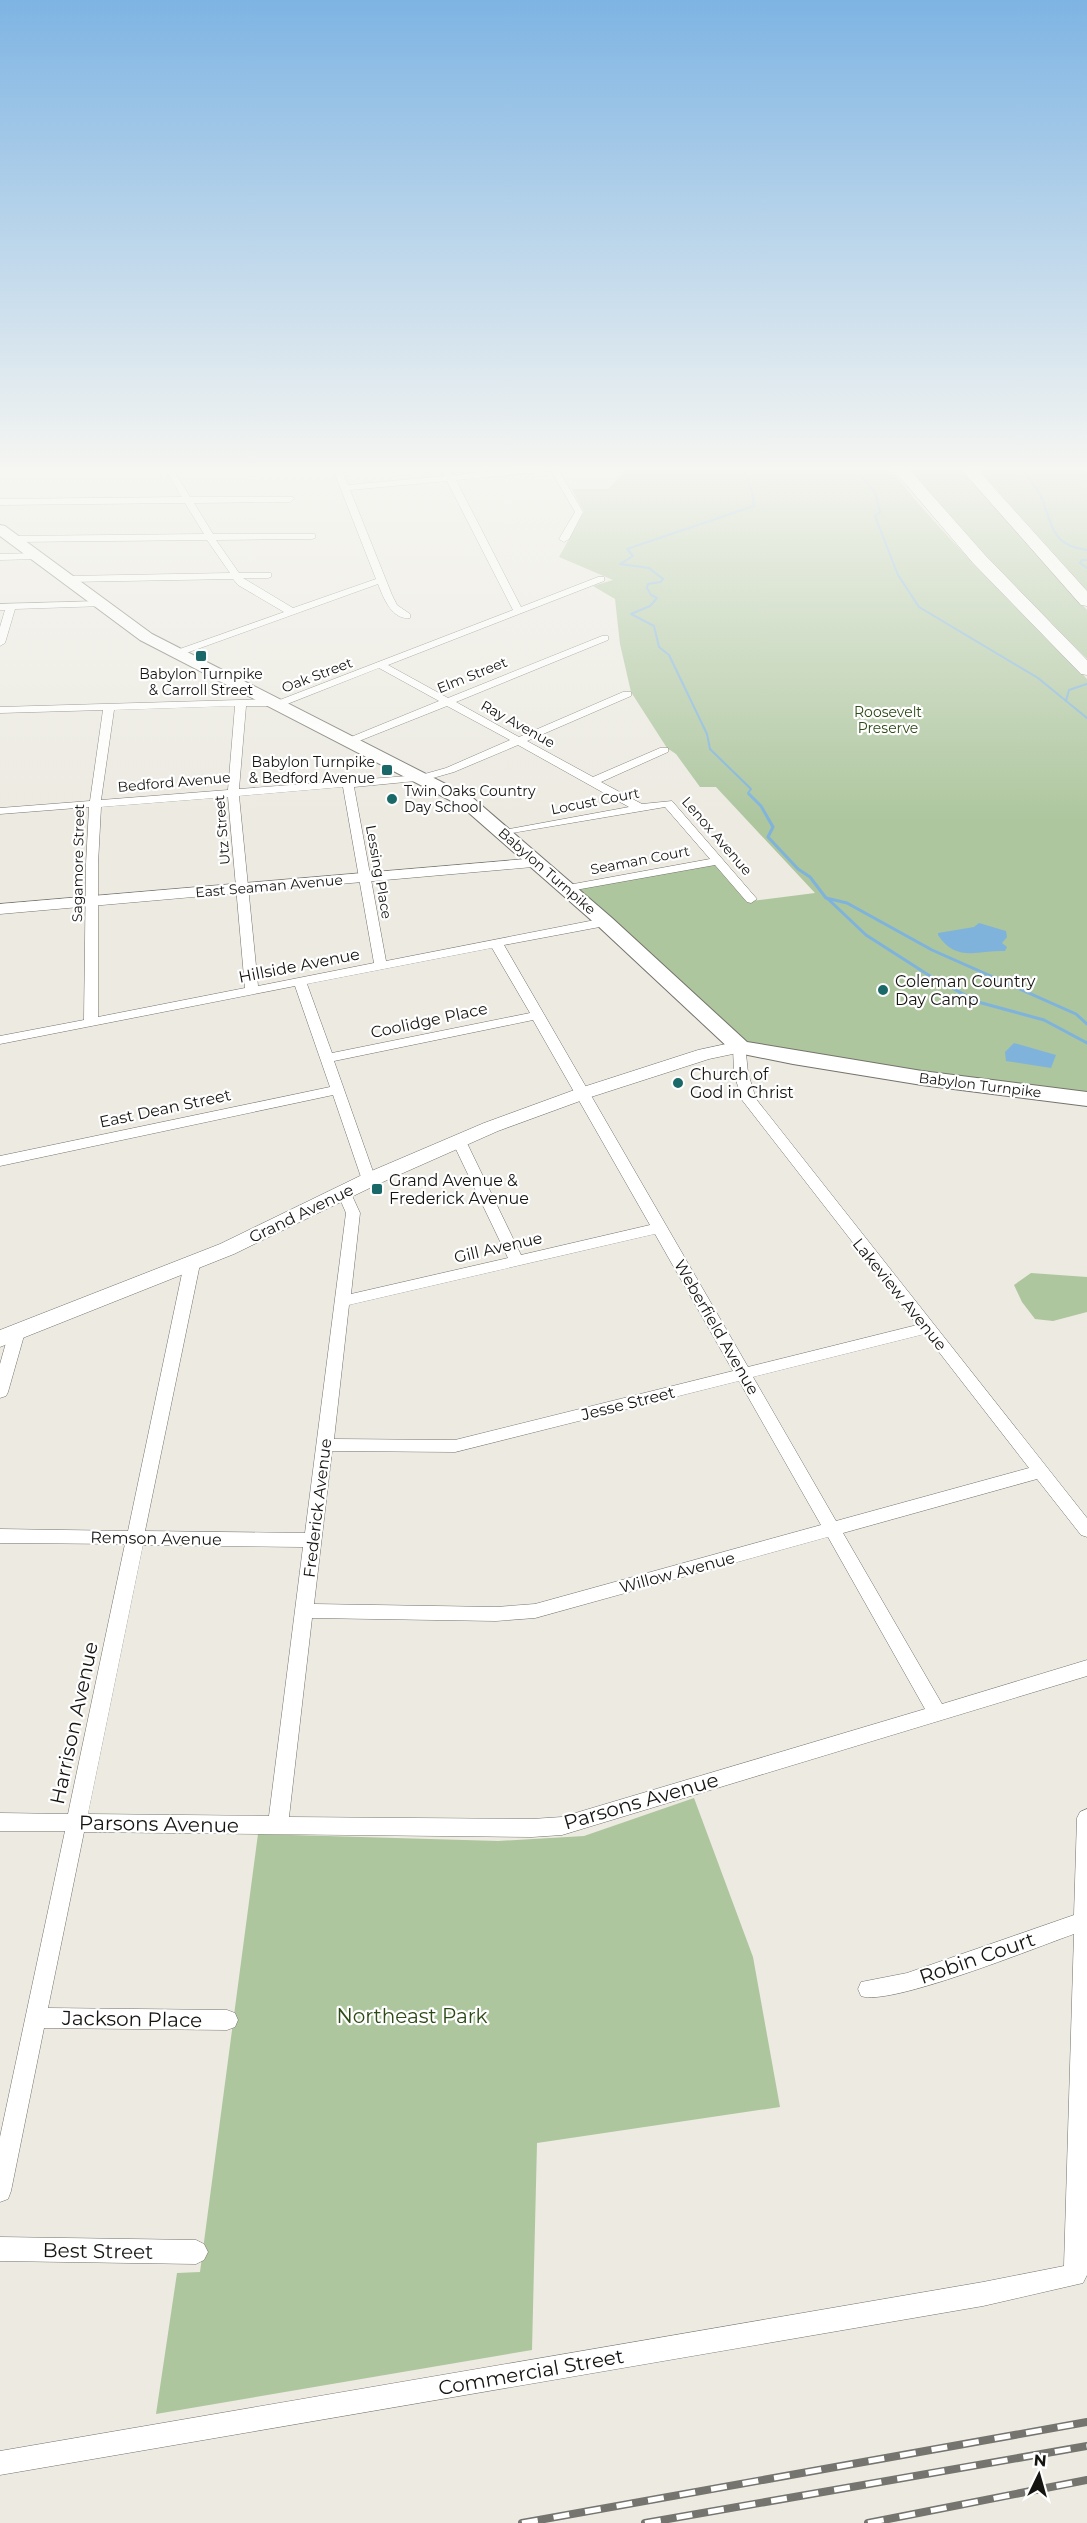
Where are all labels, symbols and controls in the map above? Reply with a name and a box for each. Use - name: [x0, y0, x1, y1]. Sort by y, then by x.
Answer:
- marker: Babylon Turnpike & Carroll Street: [194, 649, 208, 663]
- street label: Oak Street: [279, 653, 355, 697]
- street label: Elm Street: [434, 653, 510, 697]
- place label: Babylon Turnpike & Carroll Street: [139, 665, 263, 699]
- street label: Ray Avenue: [478, 696, 558, 752]
- park label: Roosevelt Preserve: [854, 703, 922, 737]
- place label: Babylon Turnpike & Bedford Avenue: [249, 753, 375, 787]
- marker: Babylon Turnpike & Bedford Avenue: [380, 763, 394, 777]
- street label: Bedford Avenue: [117, 768, 231, 796]
- place label: Twin Oaks Country Day School: [404, 782, 536, 816]
- street label: Locust Court: [549, 784, 641, 818]
- marker: Twin Oaks Country Day School: [385, 792, 399, 806]
- street label: Lenox Avenue: [678, 793, 756, 879]
- street label: Utz Street: [210, 794, 234, 866]
- street label: Sagamore Street: [68, 803, 88, 922]
- street label: Lessing Place: [362, 824, 396, 920]
- street label: Babylon Turnpike: [495, 824, 599, 918]
- street label: Seaman Court: [589, 842, 691, 878]
- street label: East Seaman Avenue: [195, 871, 343, 901]
- street label: Hillside Avenue: [237, 944, 361, 987]
- place label: Coleman Country Day Camp: [895, 972, 1036, 1009]
- marker: Coleman Country Day Camp: [876, 983, 890, 997]
- street label: Coolidge Place: [369, 999, 489, 1042]
- place label: Church of God in Christ: [690, 1065, 794, 1102]
- street label: Babylon Turnpike: [918, 1069, 1042, 1101]
- marker: Church of God in Christ: [671, 1076, 685, 1090]
- street label: East Dean Street: [98, 1085, 233, 1132]
- place label: Grand Avenue & Frederick Avenue: [389, 1171, 529, 1208]
- street label: Grand Avenue: [246, 1180, 357, 1247]
- marker: Grand Avenue & Frederick Avenue: [370, 1182, 384, 1196]
- street label: Gill Avenue: [452, 1228, 544, 1267]
- street label: Lakeview Avenue: [849, 1234, 951, 1354]
- street label: Weberfield Avenue: [670, 1256, 763, 1398]
- street label: Jesse Street: [579, 1383, 677, 1425]
- street label: Frederick Avenue: [300, 1437, 335, 1579]
- street label: Remson Avenue: [90, 1528, 222, 1549]
- street label: Willow Avenue: [617, 1548, 737, 1597]
- street label: Harrison Avenue: [45, 1639, 103, 1807]
- street label: Parsons Avenue: [561, 1767, 721, 1835]
- street label: Parsons Avenue: [79, 1811, 239, 1837]
- street label: Robin Court: [916, 1927, 1038, 1989]
- park label: Northeast Park: [336, 2004, 488, 2028]
- street label: Jackson Place: [61, 2006, 202, 2032]
- street label: Best Street: [42, 2238, 154, 2264]
- street label: Commercial Street: [436, 2344, 626, 2400]
- north arrow: [1009, 2445, 1069, 2505]
- text: N: [1033, 2451, 1048, 2471]

